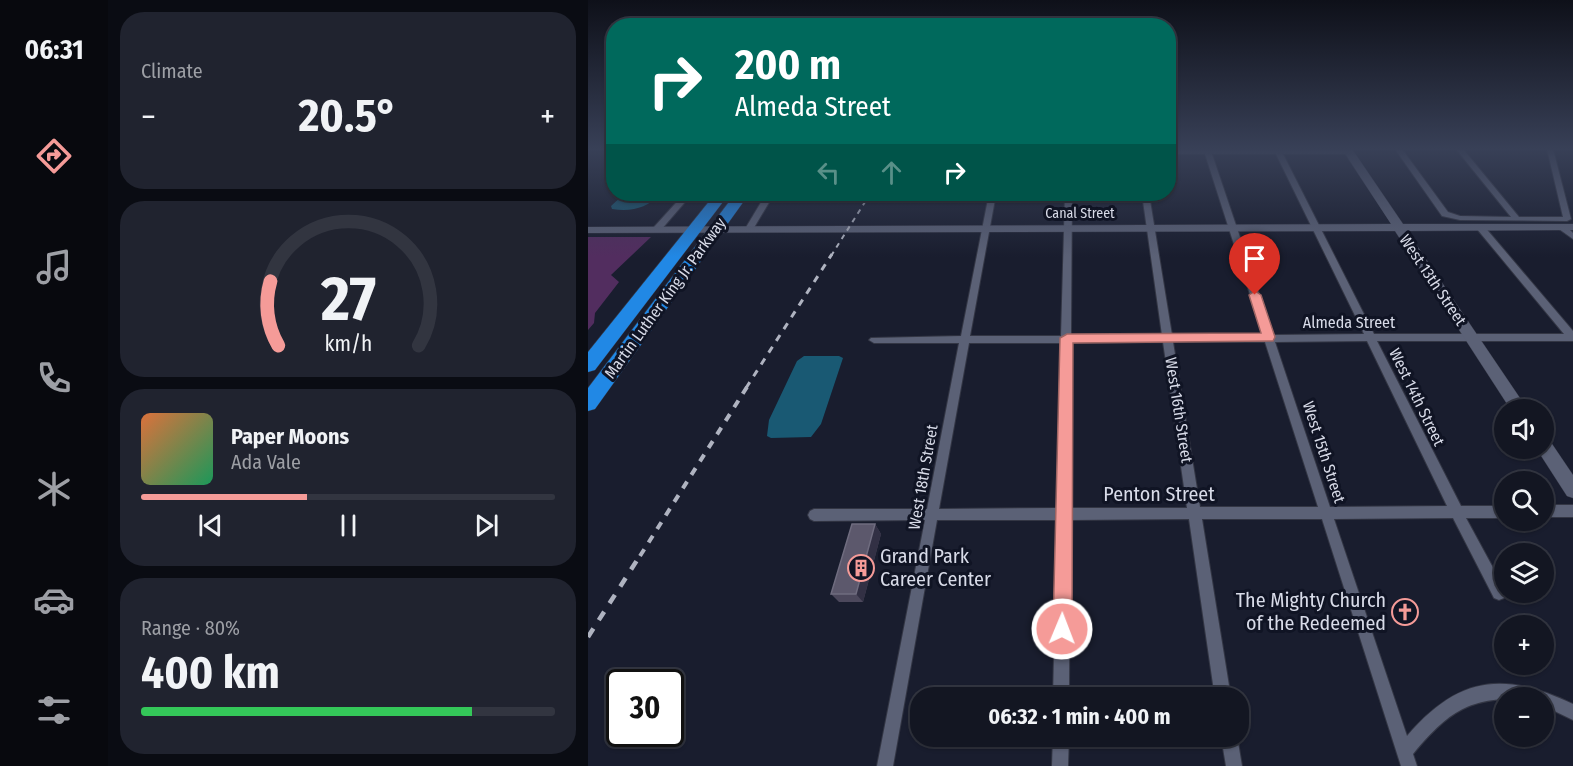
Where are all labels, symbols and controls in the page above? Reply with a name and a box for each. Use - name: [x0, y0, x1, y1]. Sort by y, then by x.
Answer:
- text: 06:31: [24, 34, 84, 66]
- text: 200 m: [735, 40, 841, 90]
- icon: right: [636, 42, 714, 120]
- text: Climate: [141, 59, 203, 83]
- text: 20.5°: [298, 89, 397, 143]
- text: Almeda Street: [735, 91, 891, 123]
- text: −: [141, 97, 156, 137]
- text: +: [540, 97, 555, 137]
- icon: directions: [33, 135, 75, 177]
- icon: left: [812, 156, 845, 189]
- icon: ahead: [875, 156, 908, 189]
- icon: right: [938, 156, 971, 189]
- street label: Canal Street: [1045, 205, 1115, 222]
- street label: Martin Luther King Jr. Parkway: [600, 213, 730, 382]
- street label: West 13th Street: [1396, 231, 1471, 330]
- pin: [1229, 233, 1280, 295]
- icon: arrive: [1238, 242, 1271, 275]
- icon: music: [33, 246, 75, 288]
- text: 27: [319, 262, 376, 337]
- street label: Almeda Street: [1303, 313, 1396, 332]
- text: km/h: [324, 331, 372, 357]
- street label: West 14th Street: [1385, 345, 1449, 450]
- street label: West 16th Street: [1161, 356, 1197, 465]
- icon: phone: [33, 357, 75, 399]
- street label: West 15th Street: [1299, 399, 1350, 506]
- map controls: [1494, 399, 1554, 747]
- button: sound: [1494, 399, 1554, 459]
- street label: West 18th Street: [904, 422, 942, 531]
- text: Paper Moons: [231, 423, 349, 450]
- text: Ada Vale: [231, 450, 301, 474]
- icon: climate: [33, 468, 75, 510]
- button: search: [1494, 471, 1554, 531]
- street label: Penton Street: [1103, 482, 1215, 506]
- icon: previous: [194, 509, 227, 542]
- icon: pause: [332, 509, 365, 542]
- icon: next: [470, 509, 503, 542]
- button: layers: [1494, 543, 1554, 603]
- place label: Grand Park Career Center: [880, 544, 991, 591]
- building icon: Grand Park Career Center: [846, 553, 876, 583]
- icon: car: [33, 579, 75, 621]
- place label: The Mighty Church of the Redeemed: [1236, 588, 1386, 635]
- position arrow: [1030, 597, 1094, 661]
- church icon: The Mighty Church of the Redeemed: [1390, 597, 1420, 627]
- button: +: [1494, 615, 1554, 675]
- text: Range · 80%: [141, 616, 240, 640]
- text: 400 km: [141, 646, 280, 700]
- speed limit sign: 30: [606, 669, 684, 747]
- button: −: [1494, 687, 1554, 747]
- icon: filters: [33, 689, 75, 731]
- text: 06:32 · 1 min · 400 m: [988, 703, 1171, 730]

